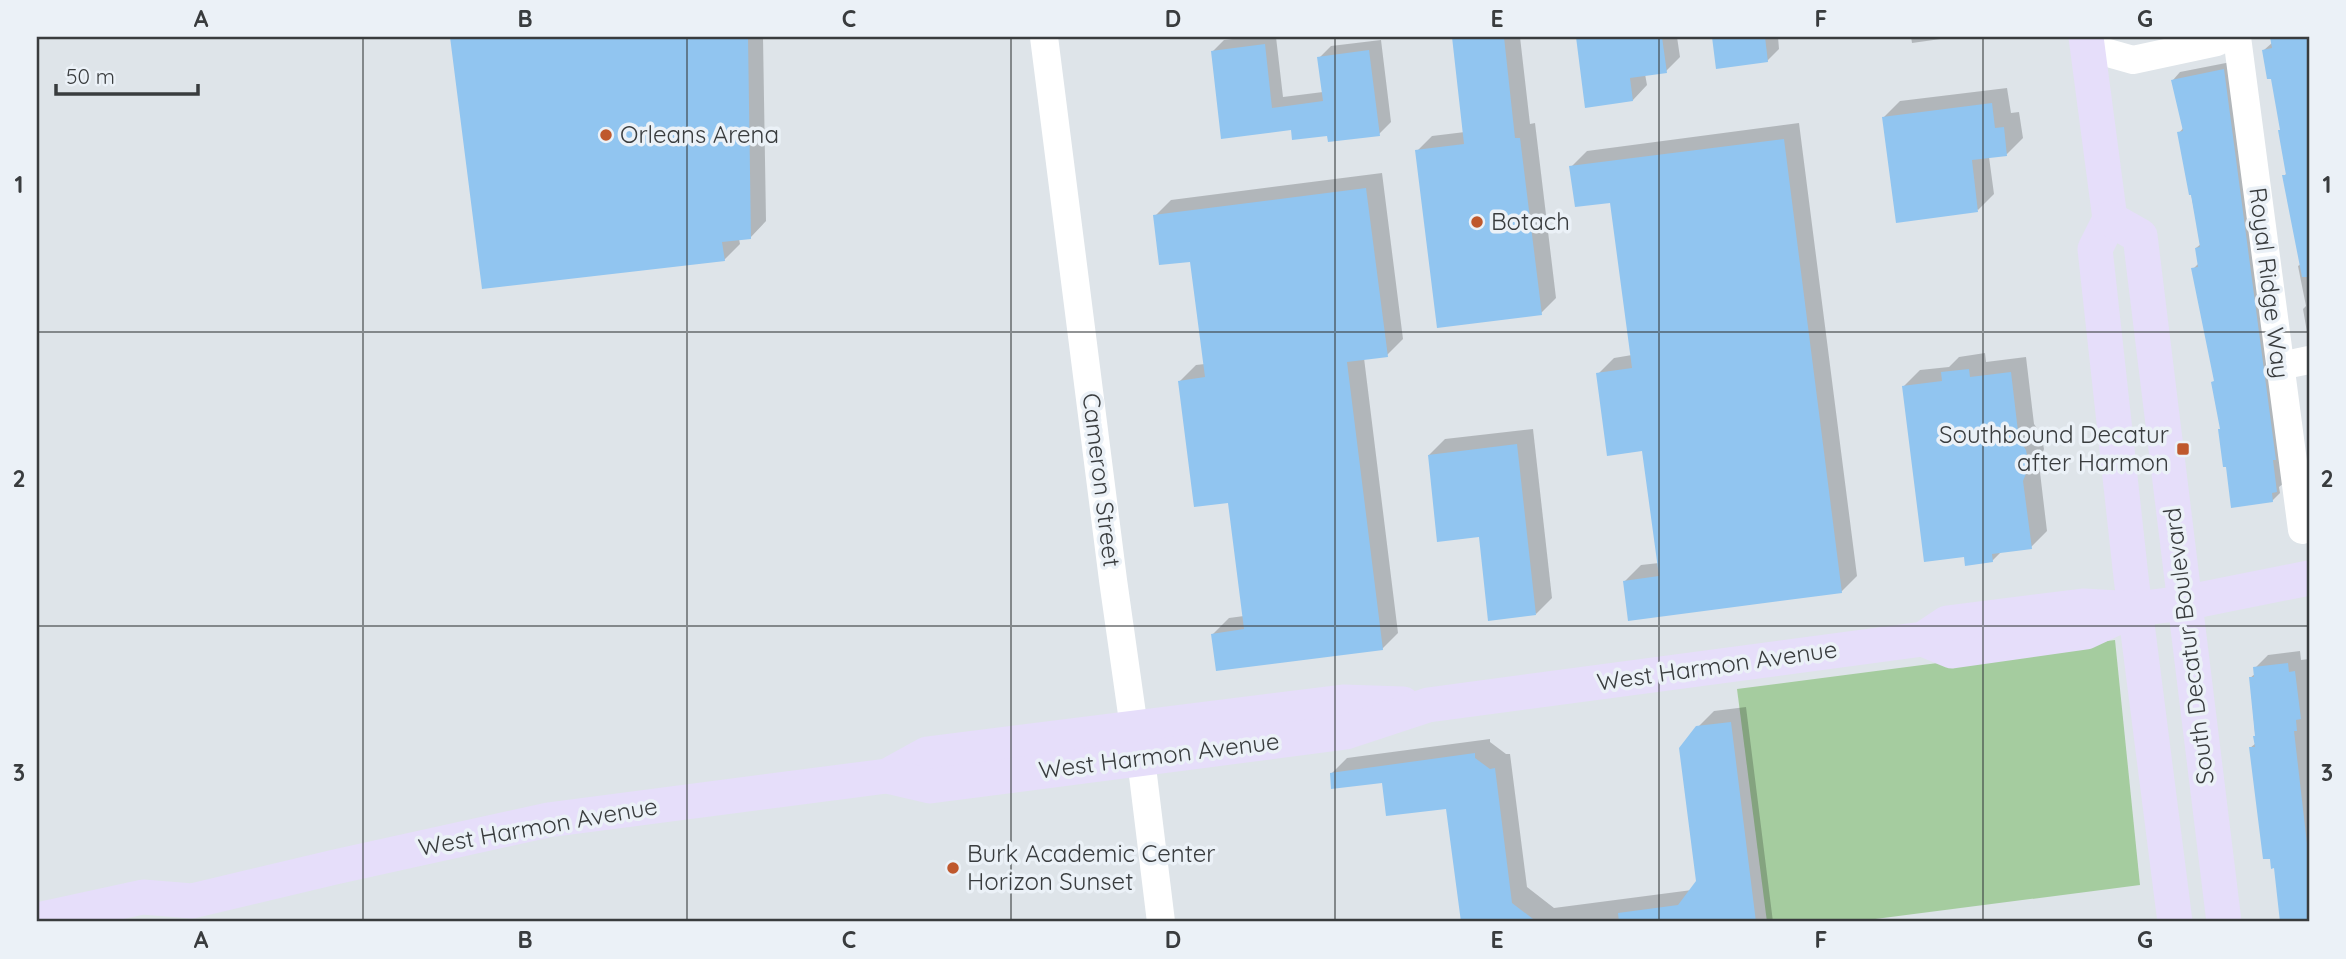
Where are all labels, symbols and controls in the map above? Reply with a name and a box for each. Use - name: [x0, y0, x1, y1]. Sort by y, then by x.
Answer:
- text: A: [194, 4, 209, 33]
- text: B: [517, 4, 533, 33]
- text: C: [842, 4, 856, 33]
- text: D: [1165, 4, 1181, 33]
- text: E: [1490, 4, 1504, 33]
- text: F: [1815, 4, 1827, 33]
- text: G: [2137, 4, 2153, 33]
- scale bar: [56, 52, 198, 96]
- text: 50 m: [66, 63, 115, 89]
- place label: Orleans Arena: [620, 119, 779, 149]
- marker: Orleans Arena: [598, 127, 614, 143]
- text: 1: [15, 170, 23, 199]
- text: 1: [2323, 170, 2331, 199]
- street label: Royal Ridge Way: [2243, 186, 2297, 380]
- place label: Botach: [1491, 206, 1570, 236]
- marker: Botach: [1469, 214, 1485, 230]
- street label: Cameron Street: [1076, 391, 1128, 568]
- place label: Southbound Decatur after Harmon: [1939, 419, 2169, 477]
- marker: Southbound Decatur after Harmon: [2175, 441, 2191, 457]
- text: 2: [12, 464, 26, 493]
- text: 2: [2320, 464, 2334, 493]
- street label: South Decatur Boulevard: [2156, 506, 2220, 786]
- street label: West Harmon Avenue: [1595, 633, 1839, 697]
- street label: West Harmon Avenue: [1037, 725, 1281, 785]
- text: 3: [13, 758, 25, 787]
- text: 3: [2321, 758, 2333, 787]
- street label: West Harmon Avenue: [416, 790, 660, 862]
- place label: Burk Academic Center Horizon Sunset: [967, 838, 1215, 896]
- marker: Burk Academic Center Horizon Sunset: [945, 860, 961, 876]
- text: A: [194, 925, 209, 954]
- text: B: [517, 925, 533, 954]
- text: C: [842, 925, 856, 954]
- text: D: [1165, 925, 1181, 954]
- text: E: [1490, 925, 1504, 954]
- text: F: [1815, 925, 1827, 954]
- text: G: [2137, 925, 2153, 954]

